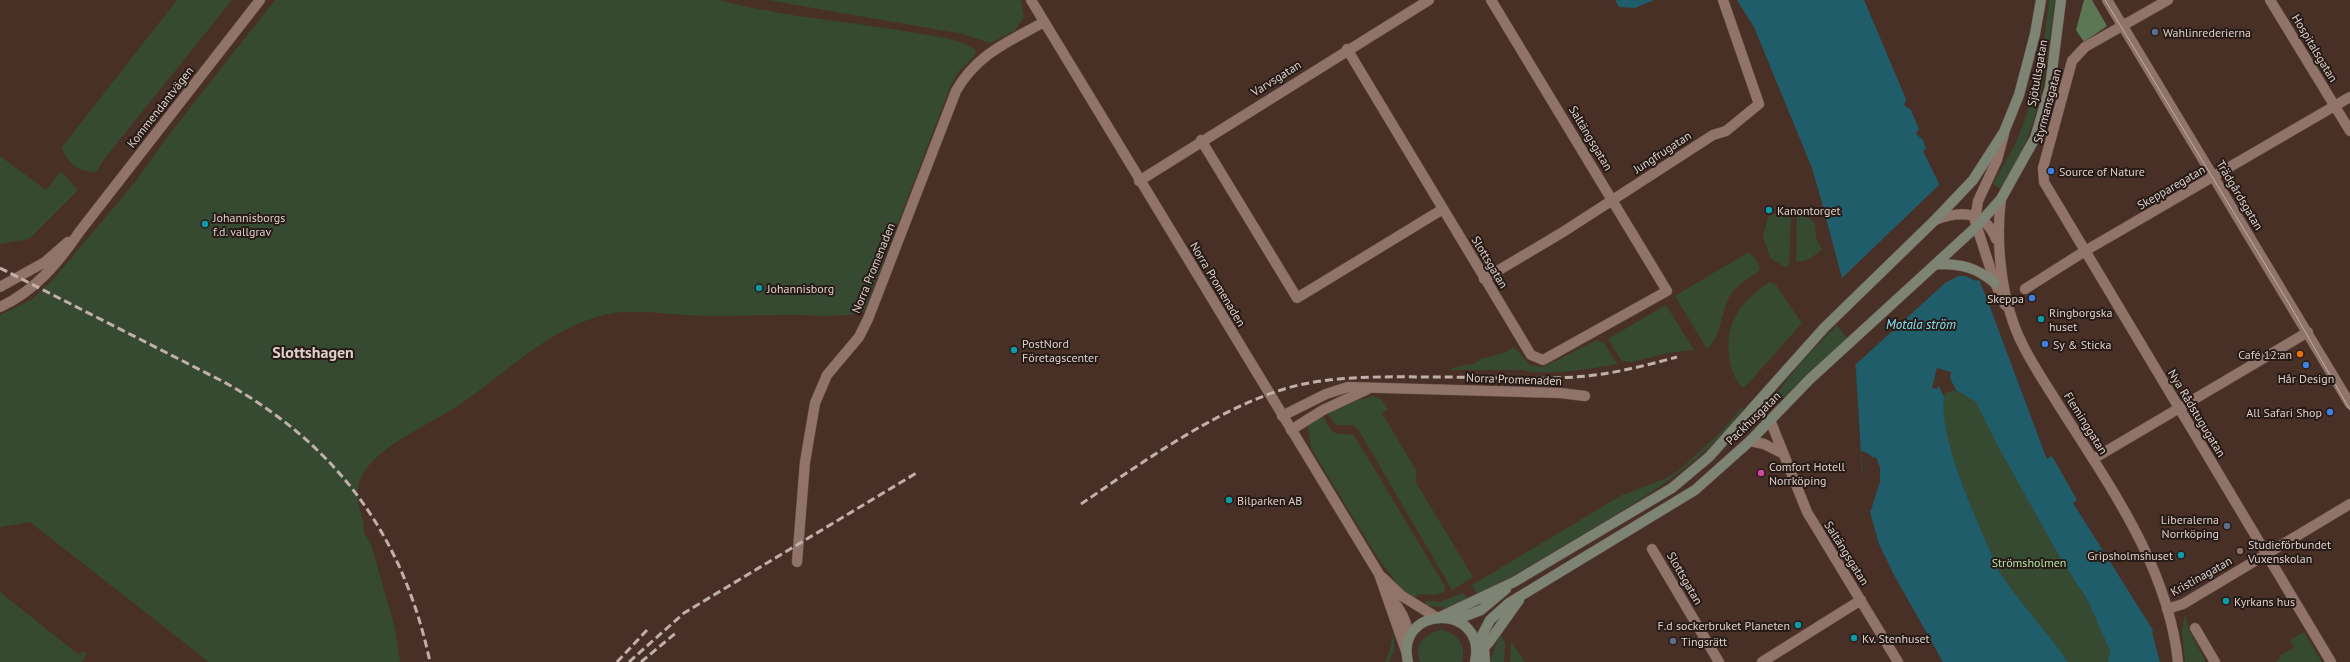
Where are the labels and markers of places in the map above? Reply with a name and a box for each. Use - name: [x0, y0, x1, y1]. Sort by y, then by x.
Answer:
- place label: Wahlinrederierna: [2163, 25, 2251, 40]
- marker: Wahlinrederierna: [2150, 27, 2160, 37]
- place label: Source of Nature: [2059, 164, 2145, 179]
- marker: Source of Nature: [2046, 166, 2056, 176]
- place label: Kanontorget: [1777, 203, 1841, 218]
- marker: Kanontorget: [1764, 205, 1774, 215]
- place label: Johannisborgs f.d. vallgrav: [212, 210, 285, 239]
- marker: Johannisborgs f.d. vallgrav: [200, 219, 210, 229]
- place label: Johannisborg: [766, 281, 834, 296]
- marker: Johannisborg: [754, 283, 764, 293]
- place label: Skeppa: [1987, 291, 2024, 306]
- marker: Skeppa: [2027, 293, 2037, 303]
- place label: Ringborgska huset: [2049, 305, 2113, 334]
- marker: Ringborgska huset: [2036, 314, 2046, 324]
- place label: PostNord Företagscenter: [1022, 336, 1098, 365]
- place label: Sy & Sticka: [2053, 337, 2112, 352]
- marker: Sy & Sticka: [2040, 339, 2050, 349]
- marker: PostNord Företagscenter: [1009, 345, 1019, 355]
- place label: Café 12:an: [2238, 347, 2292, 362]
- marker: Café 12:an: [2295, 349, 2305, 359]
- marker: Hår Design: [2301, 360, 2311, 370]
- place label: Hår Design: [2278, 371, 2334, 386]
- place label: All Safari Shop: [2246, 405, 2322, 420]
- marker: All Safari Shop: [2325, 407, 2335, 417]
- place label: Comfort Hotell Norrköping: [1769, 459, 1845, 488]
- marker: Comfort Hotell Norrköping: [1756, 468, 1766, 478]
- place label: Bilparken AB: [1237, 493, 1302, 508]
- marker: Bilparken AB: [1224, 495, 1234, 505]
- place label: Liberalerna Norrköping: [2161, 512, 2219, 541]
- marker: Liberalerna Norrköping: [2222, 521, 2232, 531]
- place label: Studieförbundet Vuxenskolan: [2247, 537, 2331, 566]
- marker: Studieförbundet Vuxenskolan: [2235, 546, 2245, 556]
- place label: Gripsholmshuset: [2087, 548, 2173, 563]
- marker: Gripsholmshuset: [2176, 550, 2186, 560]
- place label: Kyrkans hus: [2234, 594, 2295, 609]
- marker: Kyrkans hus: [2221, 596, 2231, 606]
- place label: F.d sockerbruket Planeten: [1657, 618, 1790, 633]
- marker: F.d sockerbruket Planeten: [1793, 620, 1803, 630]
- place label: Kv. Stenhuset: [1862, 631, 1930, 646]
- marker: Kv. Stenhuset: [1849, 633, 1859, 643]
- place label: Tingsrätt: [1681, 634, 1727, 649]
- marker: Tingsrätt: [1668, 636, 1678, 646]

